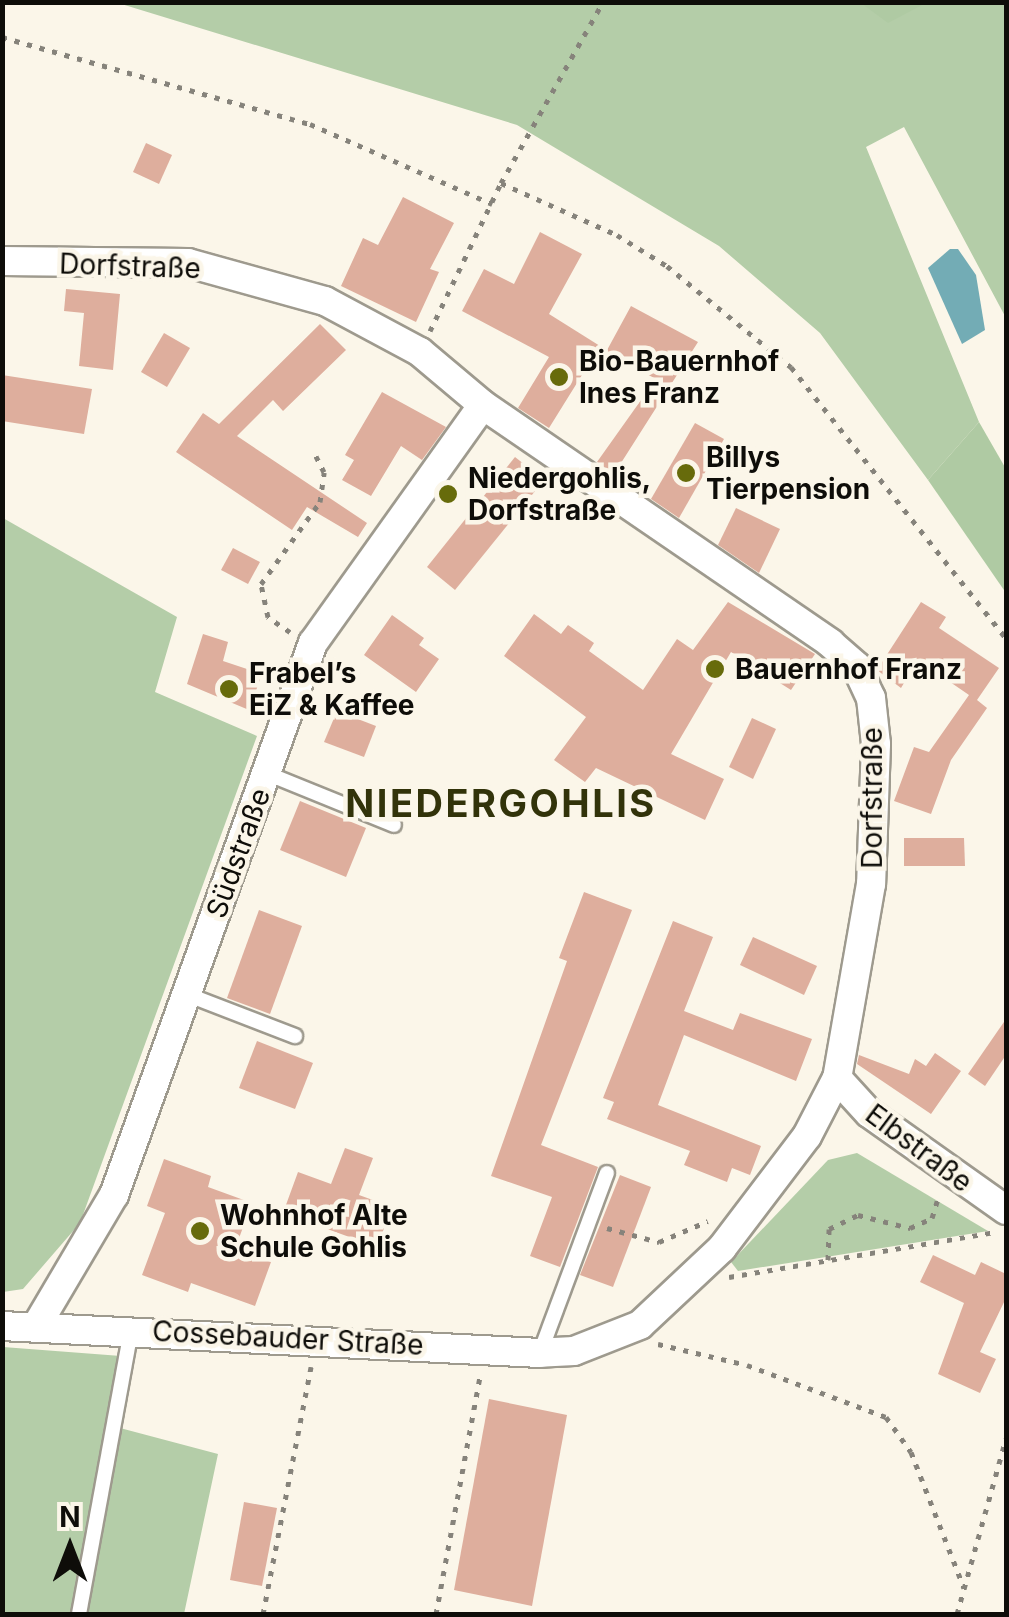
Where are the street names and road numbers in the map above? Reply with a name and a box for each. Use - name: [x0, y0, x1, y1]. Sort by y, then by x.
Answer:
- street label: Dorfstraße: [59, 247, 201, 285]
- street label: Dorfstraße: [855, 727, 889, 869]
- street label: Südstraße: [199, 784, 277, 922]
- street label: Elbstraße: [859, 1097, 979, 1199]
- street label: Cossebauder Straße: [151, 1314, 425, 1362]

